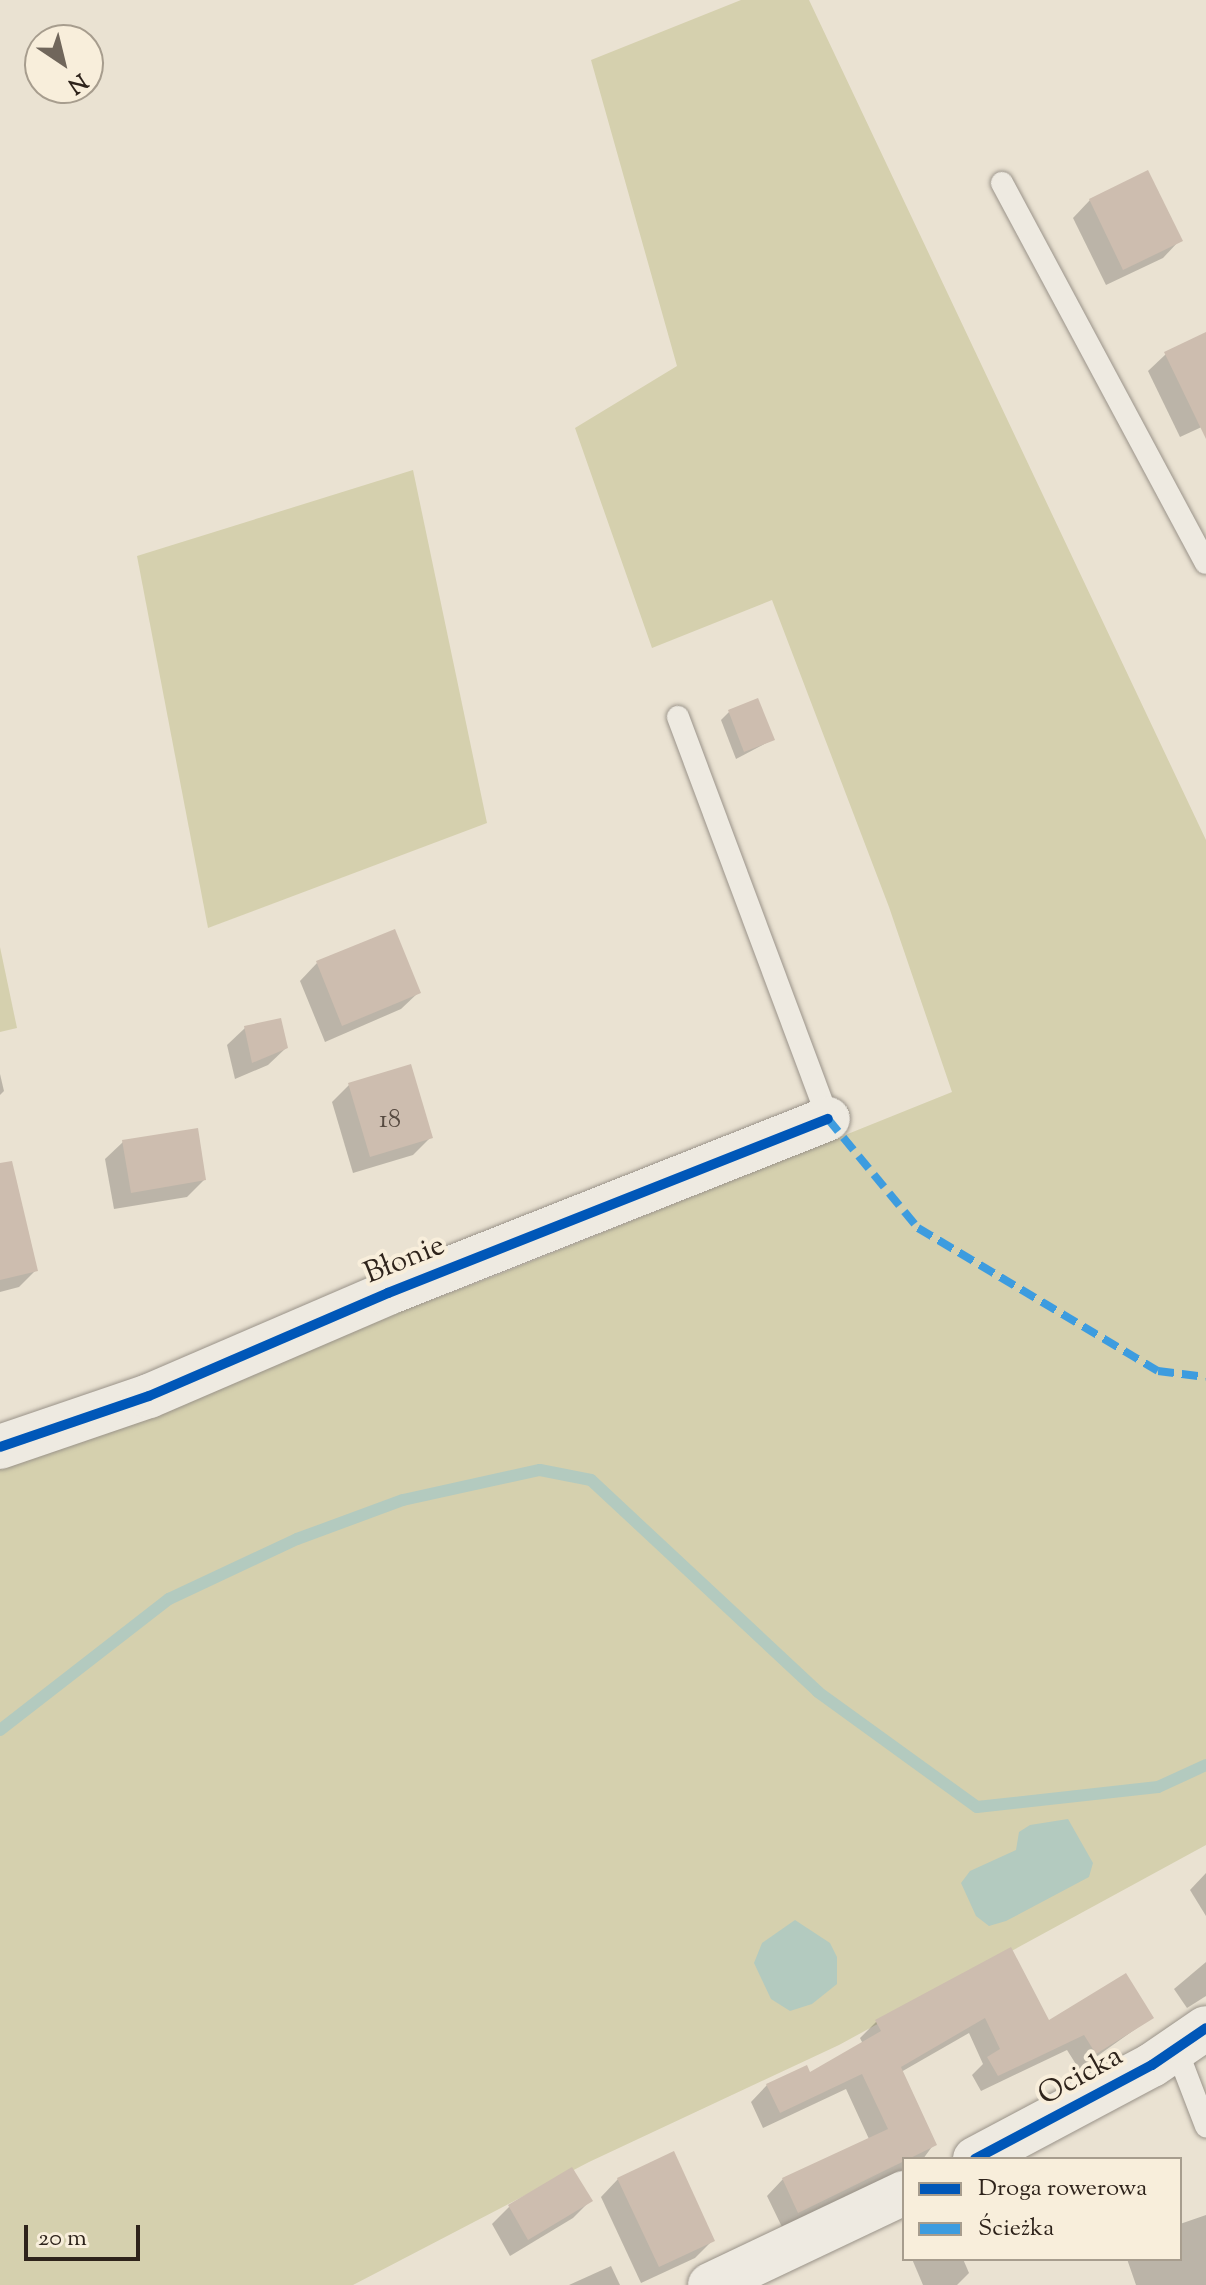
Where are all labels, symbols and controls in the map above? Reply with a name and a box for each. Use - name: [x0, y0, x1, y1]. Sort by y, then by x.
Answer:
- north arrow: [24, 24, 104, 104]
- text: N: [60, 64, 93, 100]
- house number: 18: [379, 1105, 401, 1137]
- street label: Błonie: [360, 1229, 450, 1293]
- street label: Ocicka: [1032, 2039, 1130, 2115]
- legend: [902, 2157, 1182, 2261]
- text: Droga rowerowa: [978, 2172, 1147, 2206]
- scale bar: [28, 2209, 144, 2259]
- text: Ścieżka: [978, 2212, 1054, 2246]
- text: 20 m: [38, 2222, 87, 2256]

